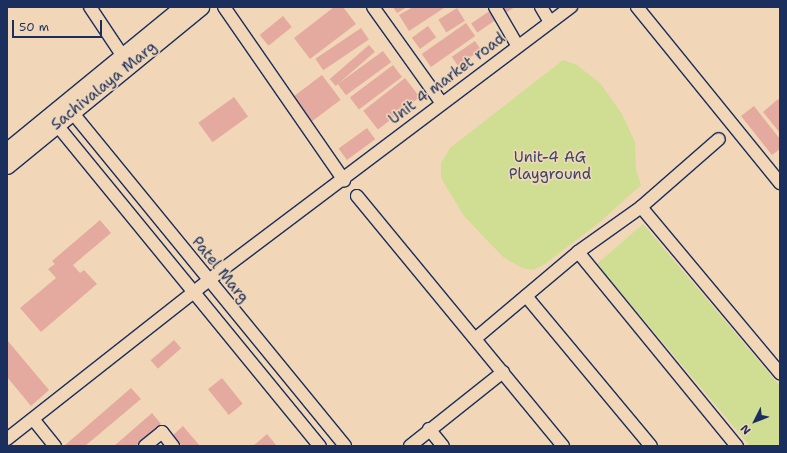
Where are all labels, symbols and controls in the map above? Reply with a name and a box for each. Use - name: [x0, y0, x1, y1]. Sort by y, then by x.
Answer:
- scale bar: [14, 12, 104, 38]
- text: 50 m: [19, 19, 49, 35]
- street label: Unit 4 market road: [385, 29, 509, 129]
- street label: Sachivalaya Marg: [48, 38, 160, 134]
- park label: Unit-4 AG Playground: [509, 148, 591, 183]
- street label: Patel Marg: [188, 233, 252, 307]
- north arrow: [735, 401, 775, 441]
- text: N: [737, 421, 754, 438]

